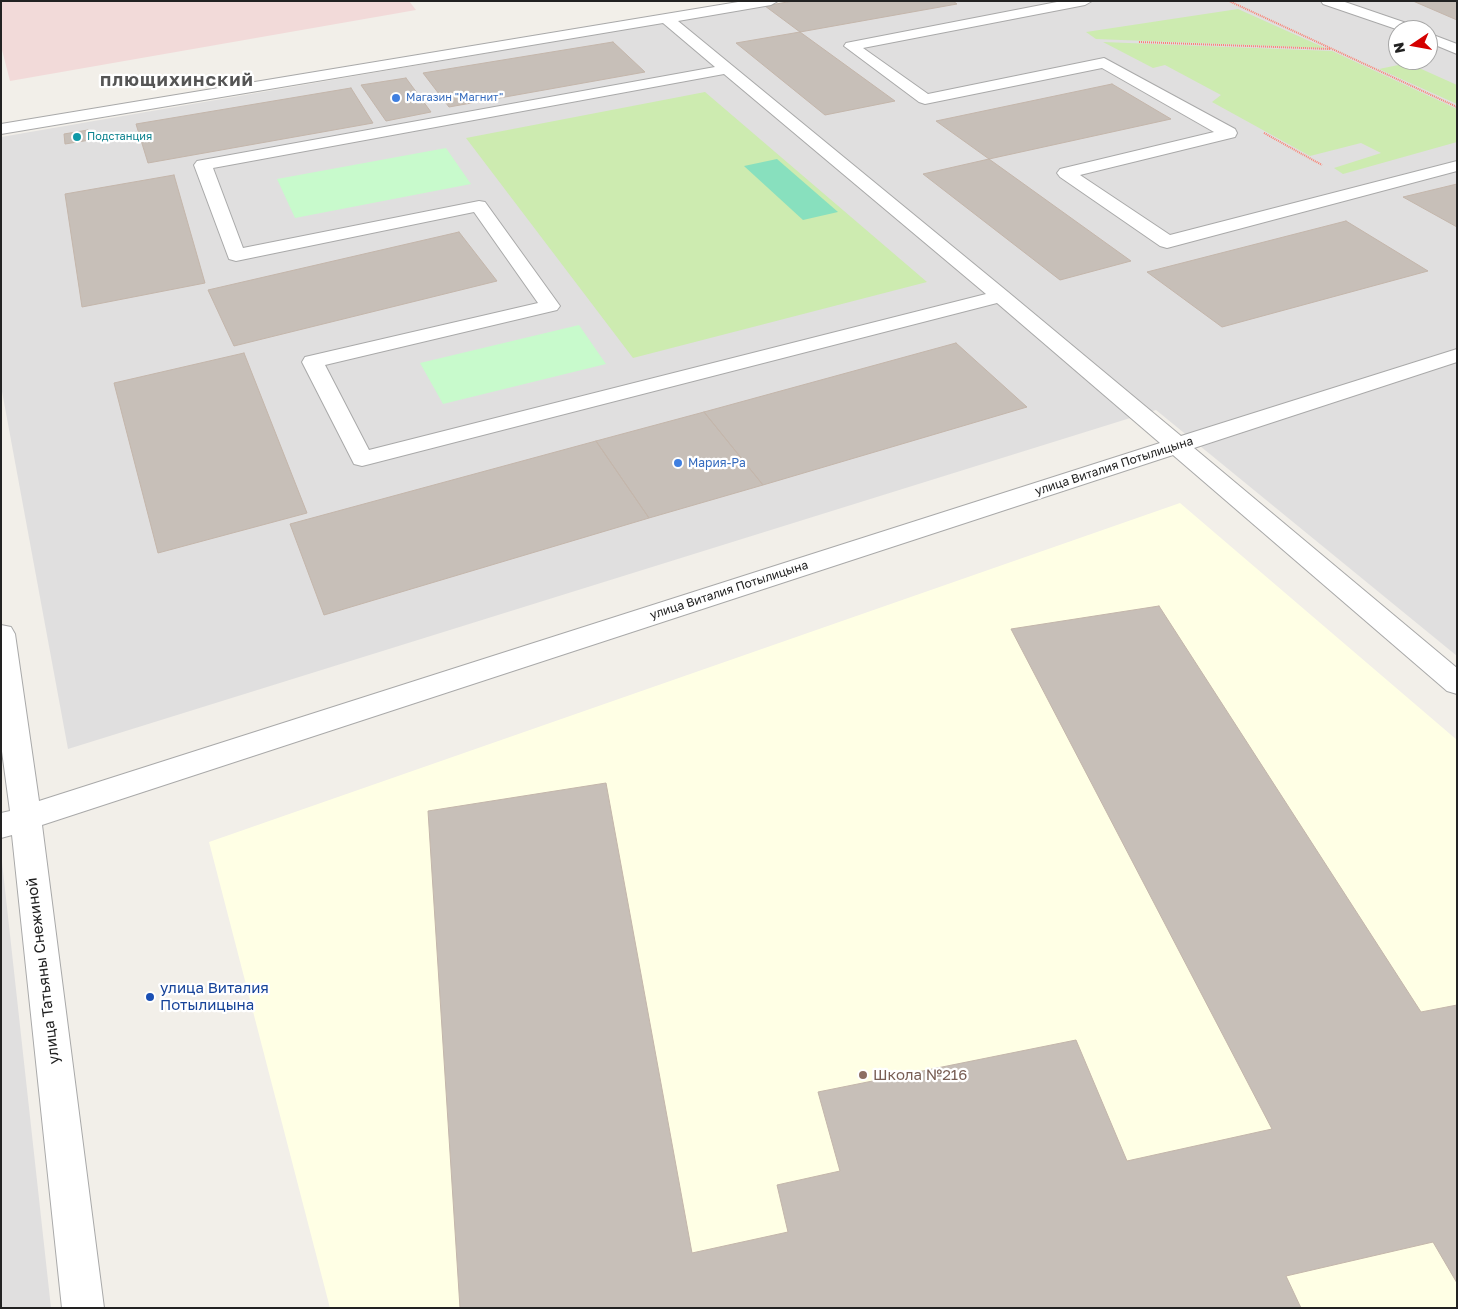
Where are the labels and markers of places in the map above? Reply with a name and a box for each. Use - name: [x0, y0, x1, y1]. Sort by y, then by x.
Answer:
- place label: Магазин "Магнит": [406, 91, 503, 105]
- marker: Магазин "Магнит": [390, 92, 402, 104]
- place label: Подстанция: [87, 130, 152, 144]
- marker: Подстанция: [71, 131, 83, 143]
- place label: Мария-Ра: [688, 456, 746, 470]
- marker: Мария-Ра: [672, 457, 684, 469]
- place label: улица Виталия Потылицына: [160, 979, 269, 1014]
- marker: улица Виталия Потылицына: [144, 991, 156, 1003]
- place label: Школа №216: [873, 1066, 967, 1084]
- marker: Школа №216: [857, 1069, 869, 1081]

